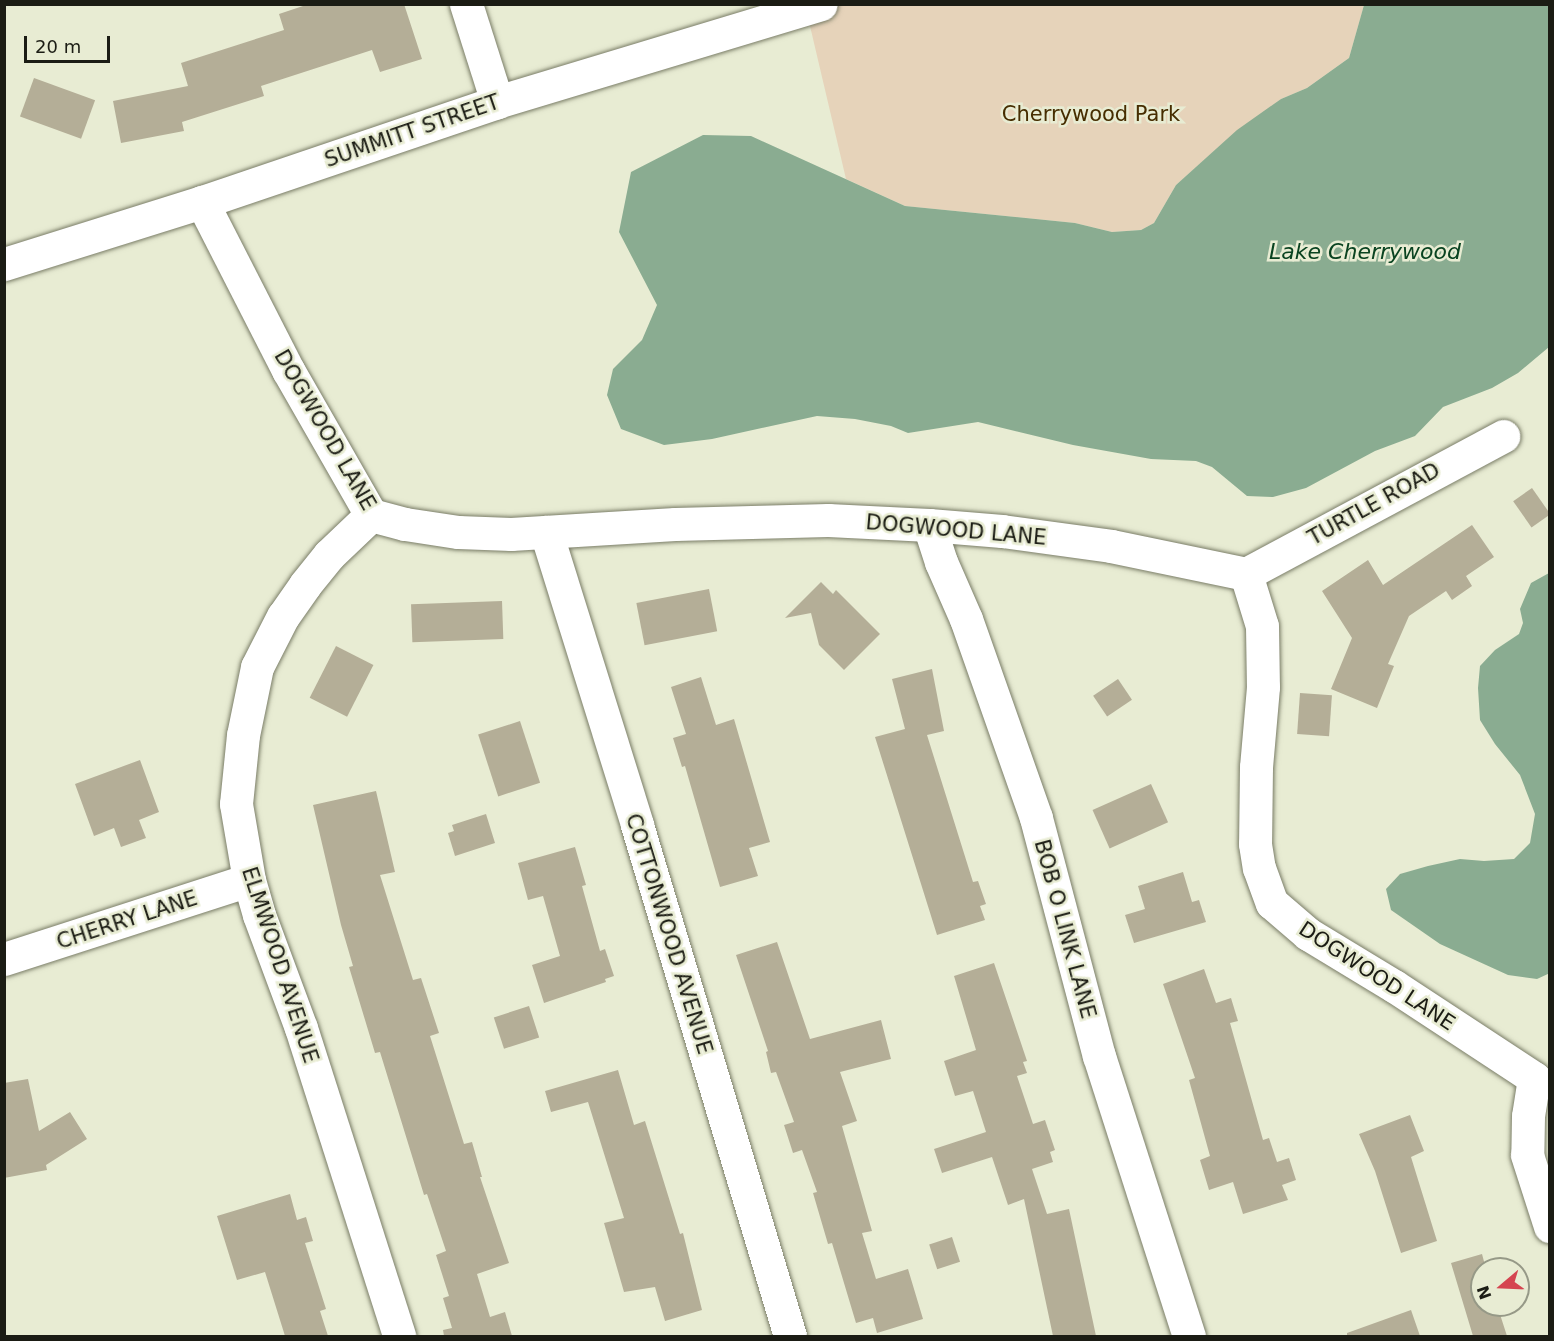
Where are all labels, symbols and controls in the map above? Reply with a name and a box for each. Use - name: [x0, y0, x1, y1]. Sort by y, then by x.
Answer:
- scale bar: [27, 24, 112, 62]
- text: 20 m: [35, 36, 81, 57]
- street label: SUMMITT STREET: [321, 89, 503, 173]
- park label: Cherrywood Park: [1002, 101, 1180, 127]
- water label: Lake Cherrywood: [1269, 239, 1461, 265]
- street label: DOGWOOD LANE: [269, 345, 381, 515]
- street label: TURTLE ROAD: [1304, 457, 1444, 551]
- street label: DOGWOOD LANE: [865, 510, 1047, 550]
- street label: COTTONWOOD AVENUE: [620, 811, 718, 1057]
- street label: BOB O LINK LANE: [1029, 837, 1101, 1021]
- street label: ELMWOOD AVENUE: [236, 864, 324, 1066]
- street label: CHERRY LANE: [53, 885, 201, 955]
- street label: DOGWOOD LANE: [1294, 916, 1460, 1036]
- north arrow: [1470, 1257, 1530, 1317]
- text: N: [1473, 1283, 1496, 1302]

